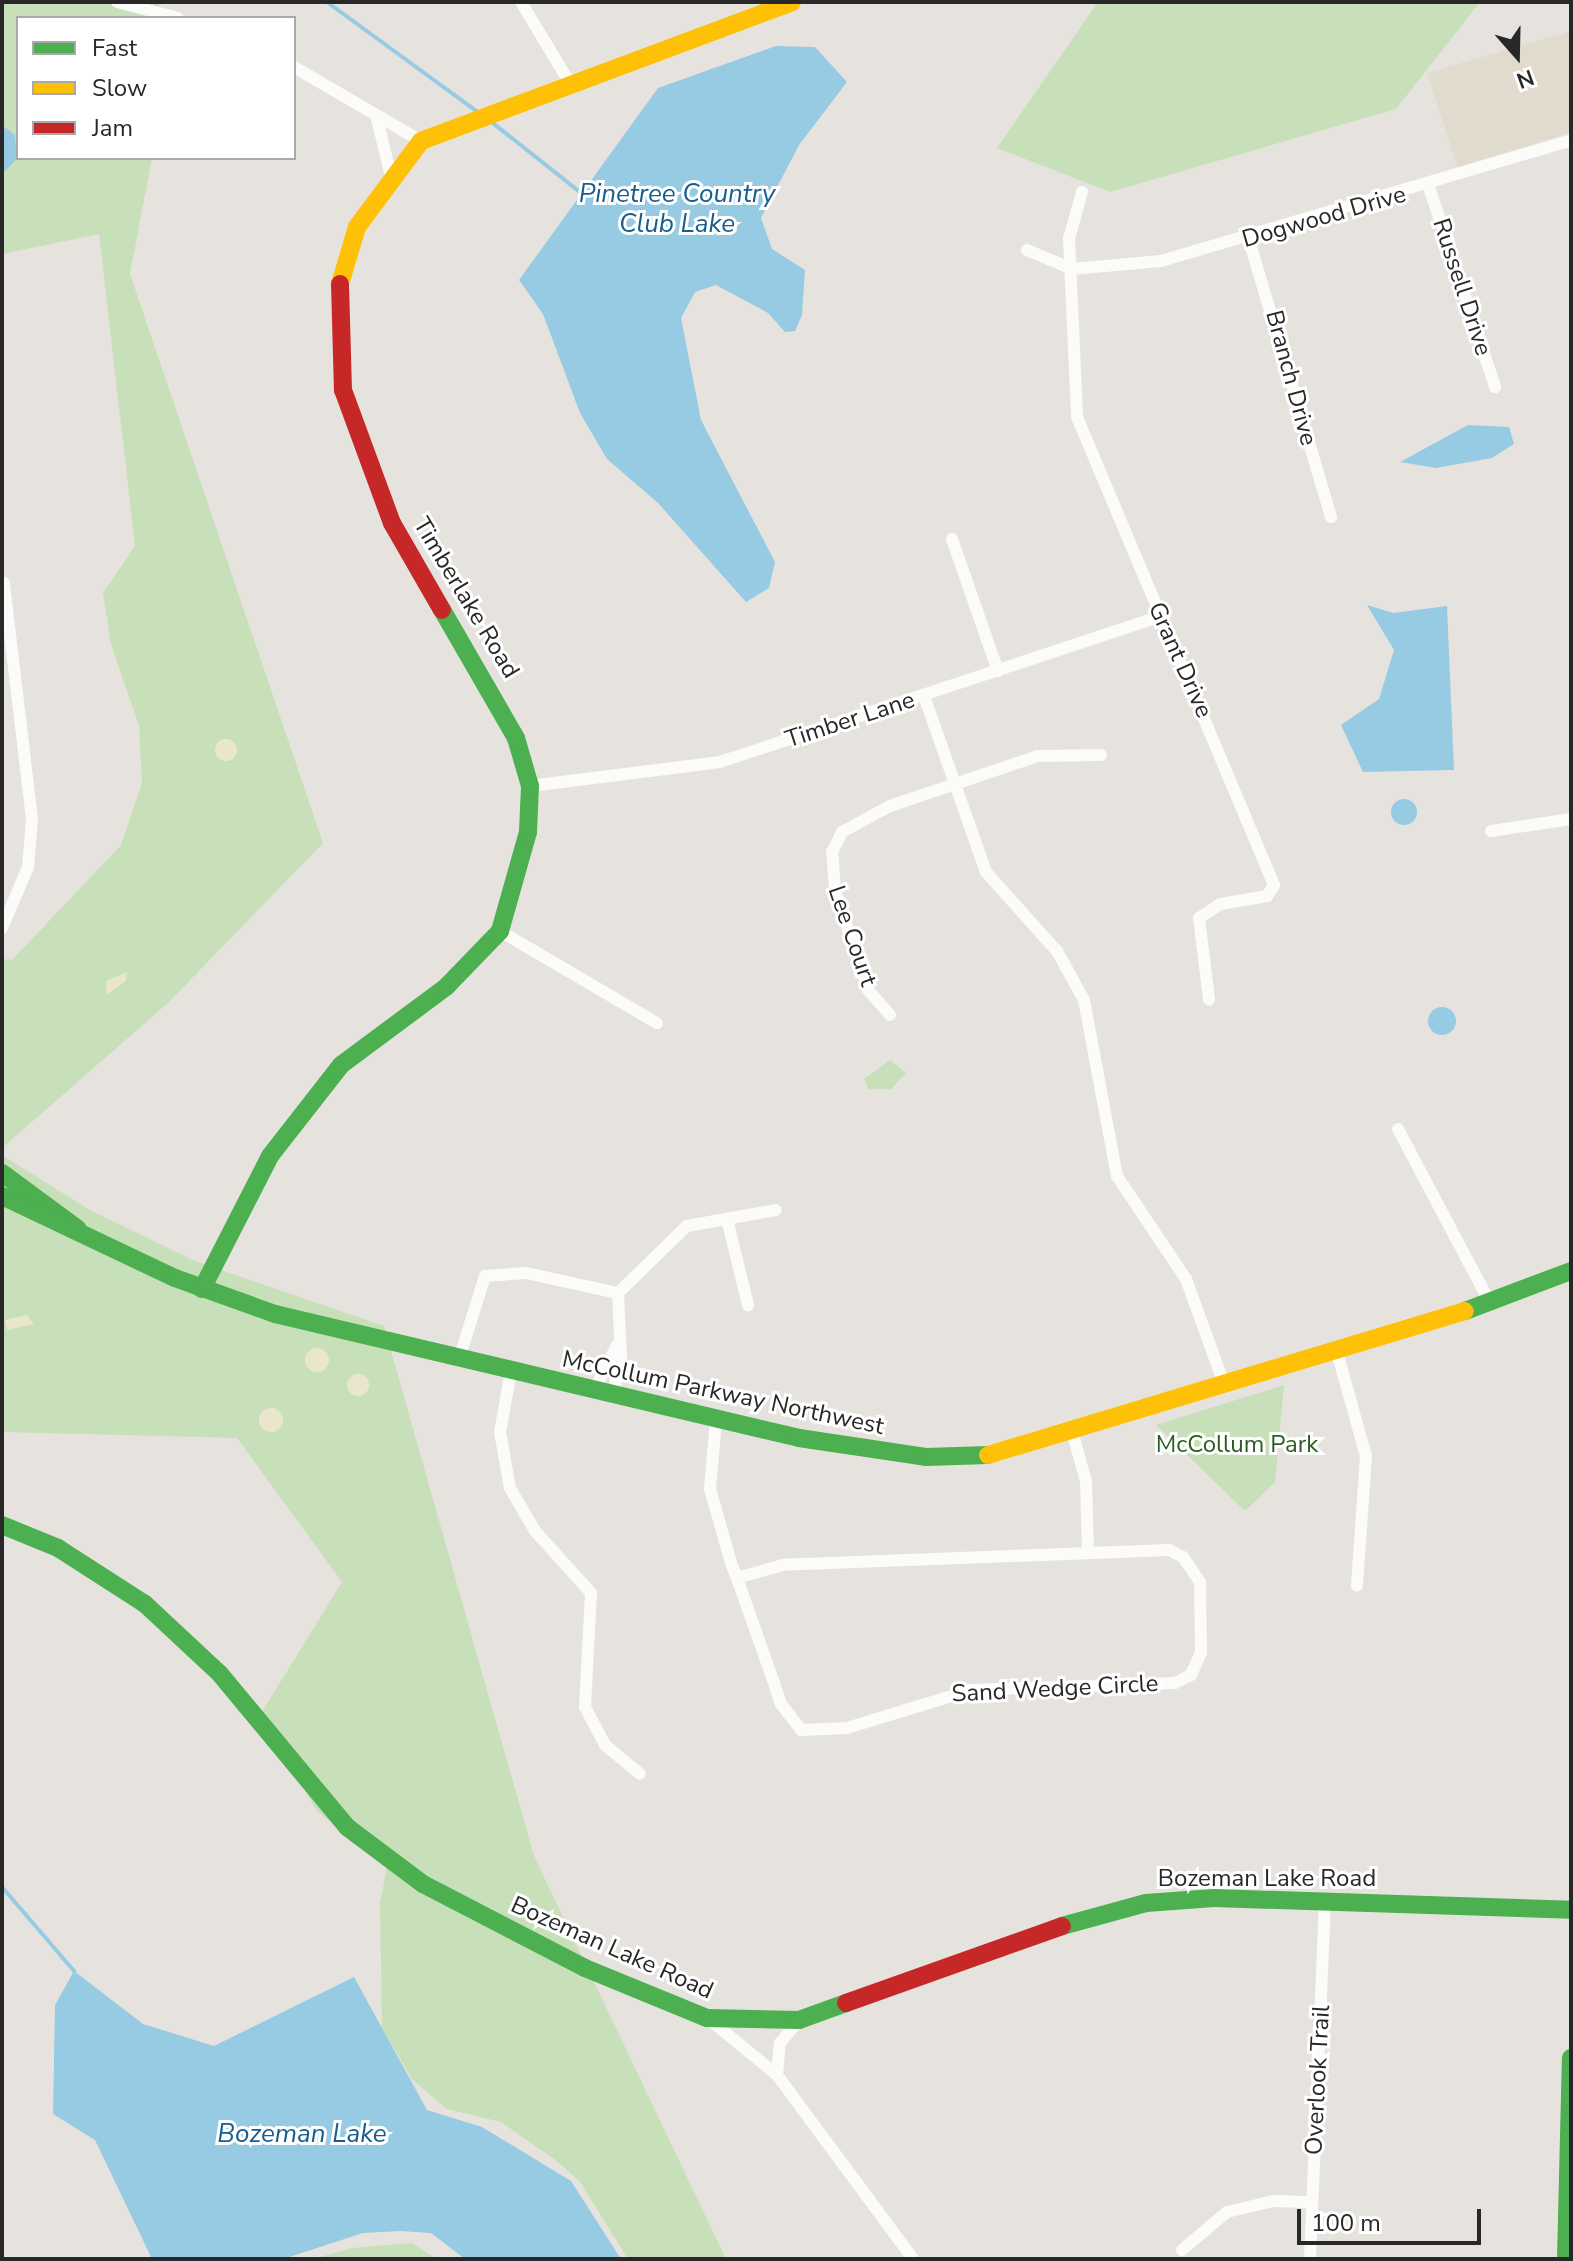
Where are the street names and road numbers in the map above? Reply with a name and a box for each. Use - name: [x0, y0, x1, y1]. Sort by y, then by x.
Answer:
- street label: Dogwood Drive: [1239, 180, 1409, 254]
- street label: Russell Drive: [1426, 215, 1498, 359]
- street label: Branch Drive: [1259, 307, 1323, 449]
- street label: Timberlake Road: [407, 512, 525, 684]
- street label: Grant Drive: [1142, 598, 1218, 722]
- street label: Timber Lane: [782, 686, 918, 754]
- street label: Lee Court: [821, 882, 883, 990]
- street label: McCollum Parkway Northwest: [560, 1345, 886, 1441]
- street label: Sand Wedge Circle: [951, 1669, 1159, 1709]
- street label: Bozeman Lake Road: [1158, 1865, 1376, 1893]
- street label: Bozeman Lake Road: [506, 1890, 718, 2006]
- street label: Overlook Trail: [1300, 2004, 1336, 2156]

